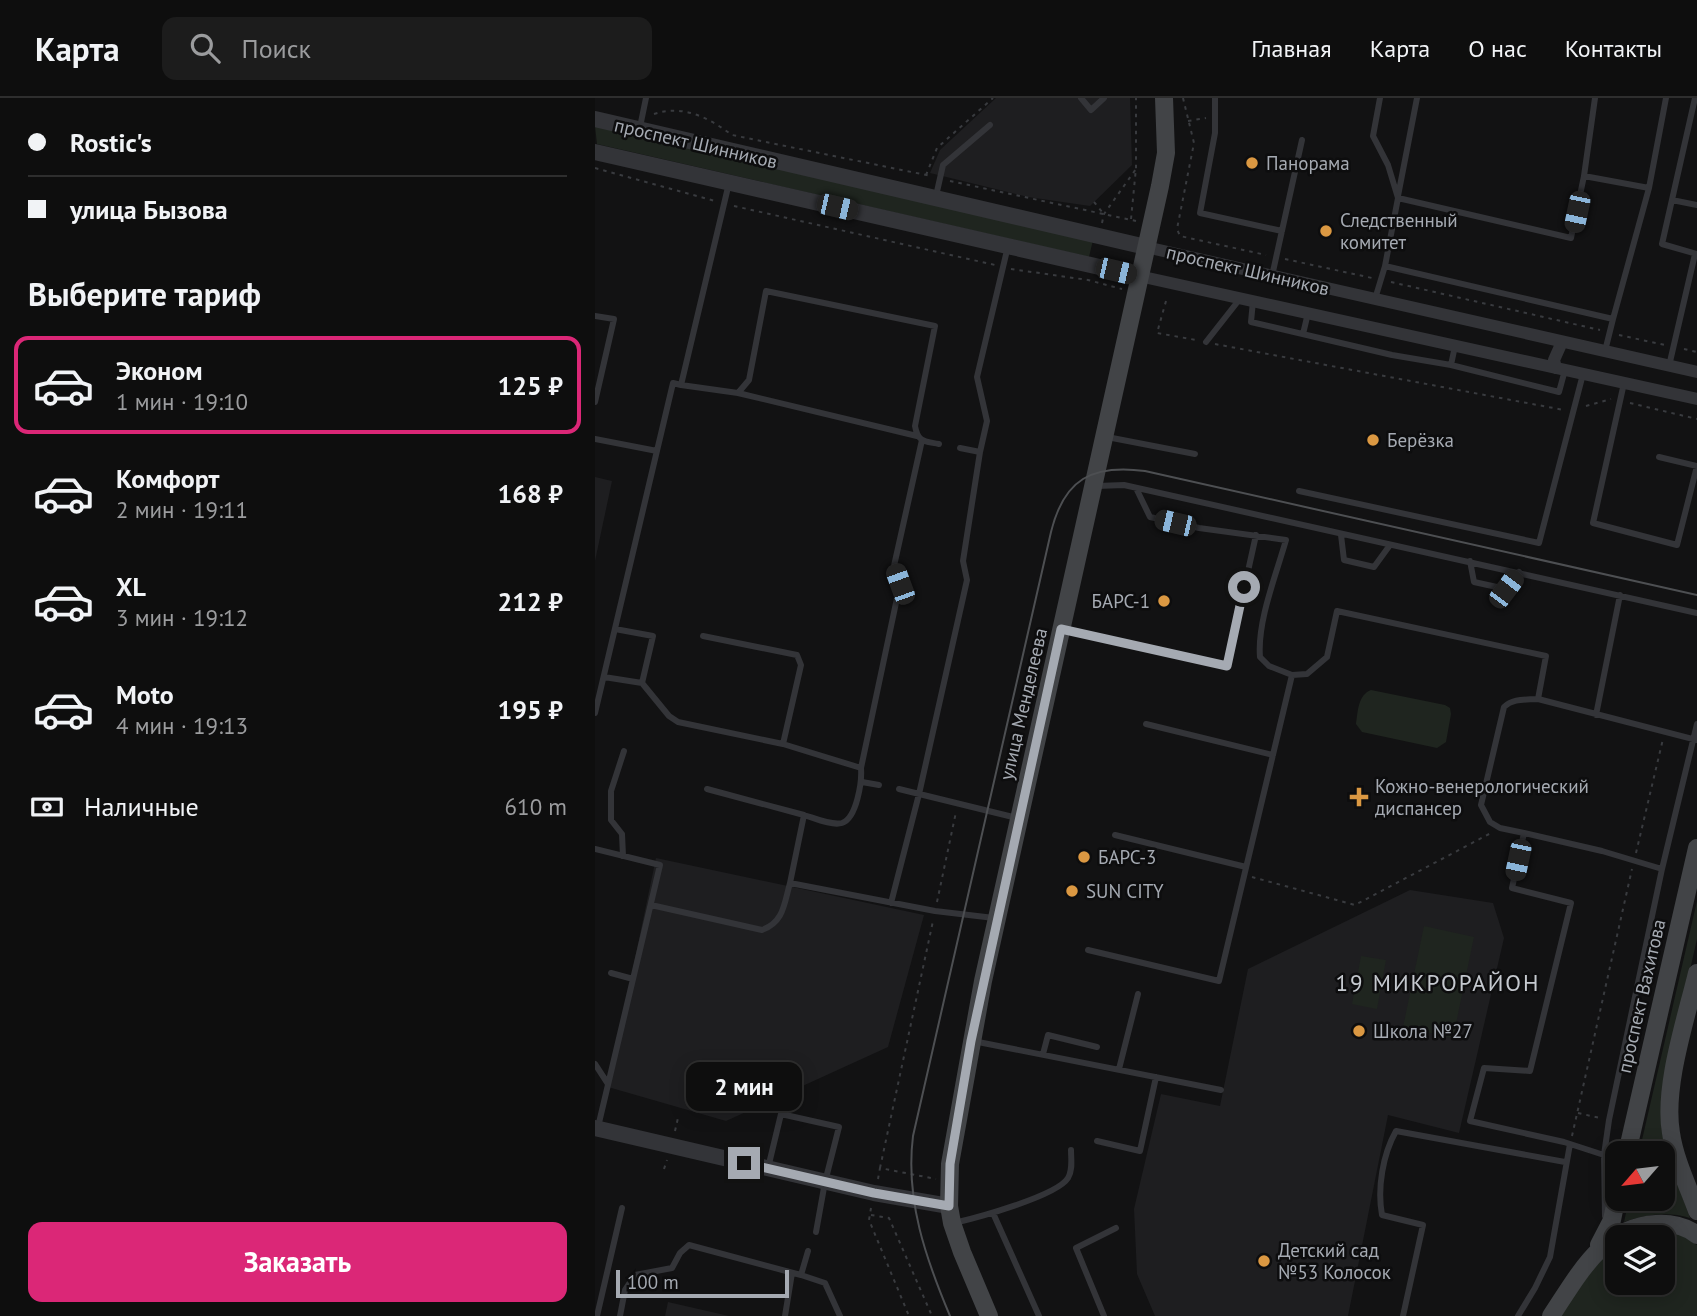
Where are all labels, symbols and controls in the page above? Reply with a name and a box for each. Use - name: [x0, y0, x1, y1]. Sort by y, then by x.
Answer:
- search box: [162, 17, 652, 80]
- text: Карта: [35, 27, 120, 70]
- icon: search: [186, 29, 224, 67]
- text: Поиск: [242, 32, 311, 65]
- text: Главная: [1251, 33, 1332, 64]
- text: Карта: [1370, 33, 1430, 64]
- text: О нас: [1468, 33, 1527, 64]
- text: Контакты: [1565, 33, 1662, 64]
- street label: проспект Шинников: [612, 113, 780, 173]
- text: Rostic's: [70, 126, 152, 159]
- place label: Панорама: [1266, 151, 1350, 175]
- marker: Панорама: [1244, 155, 1260, 171]
- car: [1563, 189, 1592, 235]
- car: [815, 192, 860, 222]
- text: улица Бызова: [70, 193, 228, 226]
- place label: Следственный комитет: [1340, 208, 1458, 254]
- marker: Следственный комитет: [1318, 223, 1334, 239]
- street label: проспект Шинников: [1164, 240, 1332, 300]
- car: [1094, 256, 1139, 286]
- text: Выберите тариф: [28, 273, 261, 315]
- icon: car: [32, 354, 95, 417]
- text: Эконом: [116, 354, 203, 387]
- text: 125 ₽: [497, 369, 563, 402]
- text: 1 мин · 19:10: [116, 387, 248, 416]
- place label: Берёзка: [1387, 428, 1454, 452]
- marker: Берёзка: [1365, 432, 1381, 448]
- icon: car: [32, 462, 95, 525]
- text: Комфорт: [116, 462, 219, 495]
- text: 168 ₽: [497, 477, 563, 510]
- text: 2 мин · 19:11: [116, 495, 248, 524]
- car: [1153, 508, 1198, 538]
- car: [883, 561, 918, 607]
- car: [1485, 566, 1528, 612]
- icon: car: [32, 570, 95, 633]
- text: XL: [116, 570, 146, 603]
- route start: [1228, 571, 1260, 603]
- text: 212 ₽: [497, 585, 563, 618]
- place label: БАРС-1: [1092, 589, 1150, 613]
- marker: БАРС-1: [1156, 593, 1172, 609]
- text: 3 мин · 19:12: [116, 603, 248, 632]
- street label: улица Менделеева: [994, 626, 1052, 782]
- icon: car: [32, 678, 95, 741]
- text: Moto: [116, 678, 174, 711]
- text: 195 ₽: [497, 693, 563, 726]
- text: 4 мин · 19:13: [116, 711, 248, 740]
- place label: Кожно-венерологический диспансер: [1375, 774, 1589, 820]
- marker: Кожно-венерологический диспансер: [1349, 787, 1369, 807]
- icon: cash: [28, 788, 66, 826]
- text: Наличные: [84, 790, 199, 823]
- text: 610 m: [505, 792, 567, 821]
- car: [1504, 837, 1533, 883]
- place label: БАРС-3: [1098, 845, 1156, 869]
- marker: БАРС-3: [1076, 849, 1092, 865]
- place label: SUN CITY: [1086, 879, 1164, 903]
- marker: SUN CITY: [1064, 883, 1080, 899]
- street label: проспект Вахитова: [1612, 917, 1670, 1075]
- district label: 19 МИКРОРАЙОН: [1335, 968, 1541, 997]
- place label: Школа №27: [1373, 1019, 1473, 1043]
- marker: Школа №27: [1351, 1023, 1367, 1039]
- callout: 2 мин: [686, 1062, 802, 1110]
- text: 2 мин: [714, 1072, 774, 1101]
- north arrow: [1605, 1141, 1675, 1211]
- map controls: [1605, 1141, 1675, 1295]
- route end: [728, 1147, 760, 1179]
- button: Заказать: [28, 1222, 567, 1302]
- button: layers: [1605, 1225, 1675, 1295]
- place label: Детский сад №53 Колосок: [1278, 1238, 1391, 1284]
- marker: Детский сад №53 Колосок: [1256, 1253, 1272, 1269]
- scale bar: [616, 1267, 789, 1299]
- text: 100 m: [627, 1270, 679, 1294]

